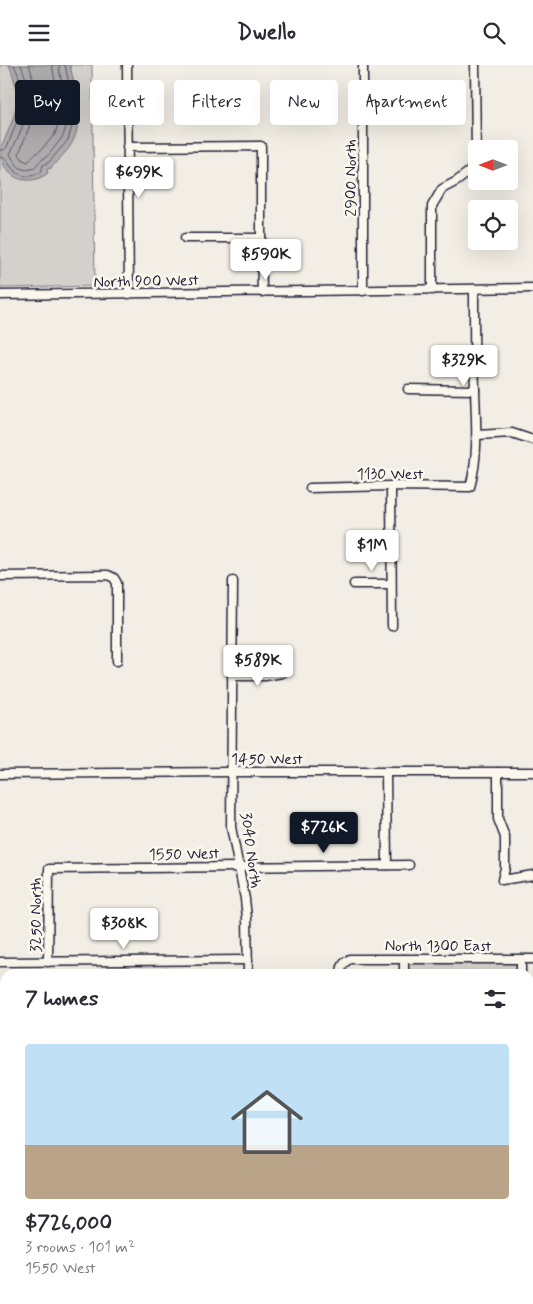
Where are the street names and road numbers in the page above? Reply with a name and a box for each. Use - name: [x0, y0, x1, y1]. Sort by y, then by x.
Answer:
- street label: 2900 North: [341, 139, 362, 217]
- street label: North 900 West: [93, 270, 199, 293]
- street label: 1130 West: [357, 464, 423, 485]
- street label: 1450 West: [231, 749, 303, 770]
- street label: 3040 North: [235, 811, 266, 889]
- street label: 1550 West: [149, 843, 220, 866]
- street label: 3250 North: [26, 878, 47, 952]
- street label: North 1300 East: [385, 936, 491, 957]

